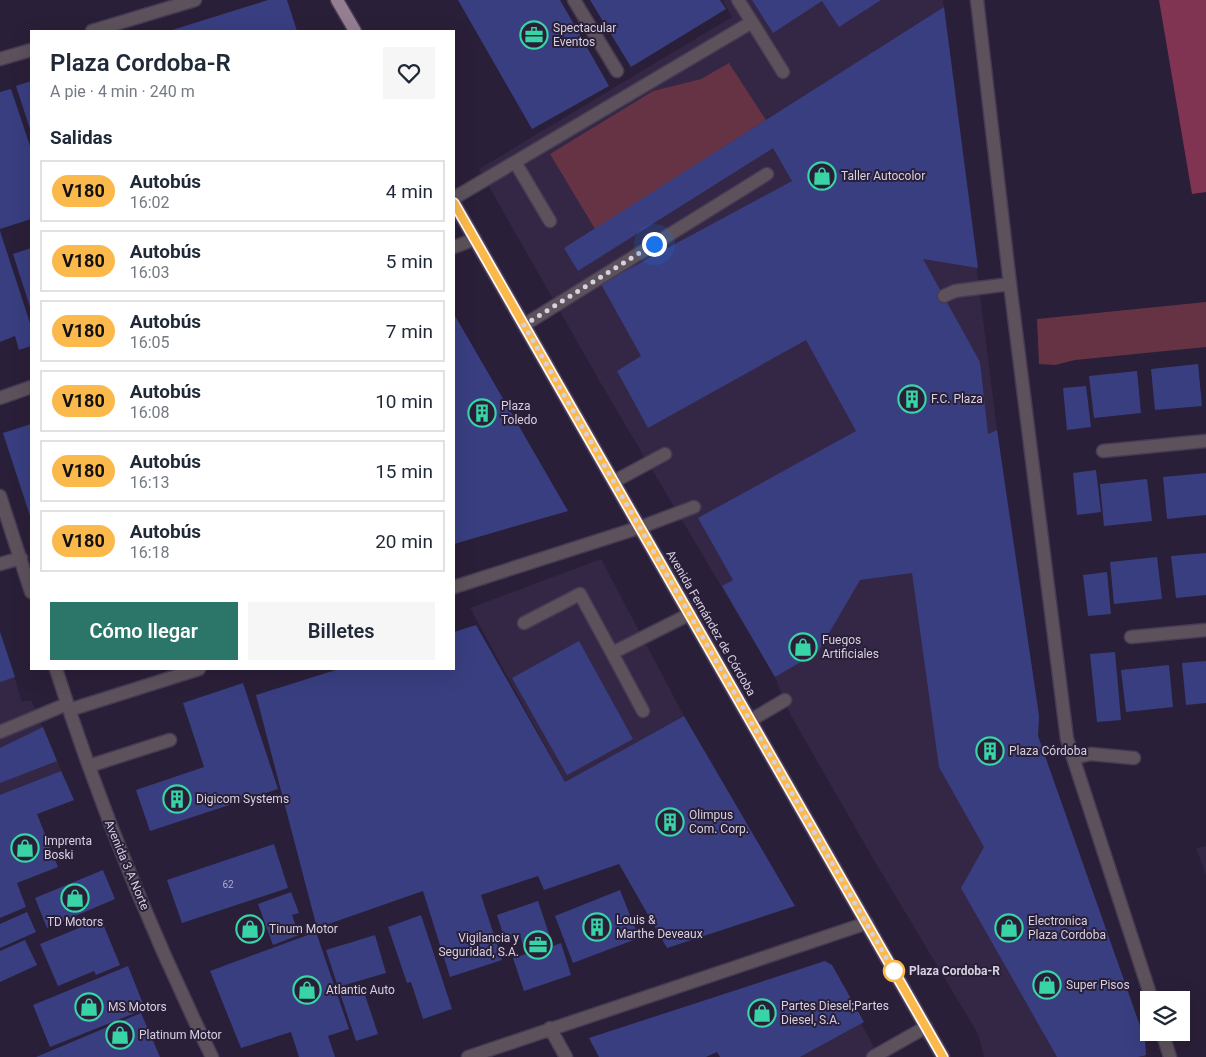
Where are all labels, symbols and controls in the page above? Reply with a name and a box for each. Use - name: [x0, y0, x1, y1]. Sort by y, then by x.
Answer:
- office icon: Spectacular Eventos: [519, 20, 549, 50]
- place label: Spectacular Eventos: [553, 21, 616, 49]
- button: heart: [383, 47, 435, 99]
- text: Plaza Cordoba-R: [50, 49, 231, 77]
- text: A pie · 4 min · 240 m: [50, 82, 195, 101]
- text: Salidas: [50, 126, 113, 149]
- shop icon: Taller Autocolor: [807, 161, 837, 191]
- place label: Taller Autocolor: [841, 169, 925, 183]
- text: Autobús: [130, 170, 201, 193]
- text: V180: [62, 180, 105, 201]
- text: 4 min: [386, 180, 433, 203]
- text: 16:02: [130, 193, 170, 212]
- your location: [642, 232, 667, 257]
- text: Autobús: [130, 240, 201, 263]
- text: V180: [62, 250, 105, 271]
- text: 5 min: [386, 250, 433, 273]
- text: 16:03: [130, 263, 170, 282]
- text: Autobús: [130, 310, 201, 333]
- text: V180: [62, 320, 105, 341]
- text: 7 min: [386, 320, 433, 343]
- text: 16:05: [130, 333, 170, 352]
- text: Autobús: [130, 380, 201, 403]
- building icon: F.C. Plaza: [897, 384, 927, 414]
- text: V180: [62, 390, 105, 411]
- text: 10 min: [375, 390, 433, 413]
- place label: F.C. Plaza: [931, 392, 983, 406]
- building icon: Plaza Toledo: [467, 398, 497, 428]
- place label: Plaza Toledo: [501, 399, 537, 427]
- text: 16:08: [130, 403, 170, 422]
- text: Autobús: [130, 450, 201, 473]
- text: V180: [62, 460, 105, 481]
- text: 15 min: [375, 460, 433, 483]
- text: 16:13: [130, 473, 170, 492]
- text: Autobús: [130, 520, 201, 543]
- text: V180: [62, 530, 105, 551]
- text: 20 min: [375, 530, 433, 553]
- text: 16:18: [130, 543, 170, 562]
- street label: Avenida Fernández de Córdoba: [663, 548, 759, 698]
- button: Cómo llegar: [50, 602, 238, 660]
- button: Billetes: [248, 602, 435, 660]
- shop icon: Fuegos Artificiales: [788, 632, 818, 662]
- place label: Fuegos Artificiales: [822, 633, 879, 661]
- building icon: Plaza Córdoba: [975, 736, 1005, 766]
- place label: Plaza Córdoba: [1009, 744, 1087, 758]
- building icon: Digicom Systems: [162, 784, 192, 814]
- place label: Digicom Systems: [196, 792, 289, 806]
- building icon: Olimpus Com. Corp.: [655, 807, 685, 837]
- place label: Olimpus Com. Corp.: [689, 808, 749, 836]
- street label: Avenida 3 A Norte: [102, 818, 152, 912]
- shop icon: Imprenta Boski: [10, 833, 40, 863]
- place label: Imprenta Boski: [44, 834, 92, 862]
- house number: 62: [222, 879, 234, 890]
- shop icon: TD Motors: [60, 883, 90, 913]
- building icon: Louis & Marthe Deveaux: [582, 912, 612, 942]
- place label: Louis & Marthe Deveaux: [616, 913, 703, 941]
- shop icon: Electronica Plaza Cordoba: [994, 913, 1024, 943]
- shop icon: Tinum Motor: [235, 914, 265, 944]
- place label: Electronica Plaza Cordoba: [1028, 914, 1106, 942]
- place label: TD Motors: [47, 915, 103, 929]
- place label: Tinum Motor: [269, 922, 338, 936]
- office icon: Vigilancia y Seguridad, S.A.: [523, 930, 553, 960]
- place label: Vigilancia y Seguridad, S.A.: [438, 931, 519, 959]
- marker: Plaza Cordoba-R: [883, 960, 905, 982]
- place label: Plaza Cordoba-R: [909, 964, 1000, 978]
- shop icon: Super Pisos: [1032, 970, 1062, 1000]
- shop icon: Atlantic Auto: [292, 975, 322, 1005]
- place label: Super Pisos: [1066, 978, 1130, 992]
- place label: Atlantic Auto: [326, 983, 395, 997]
- map controls: [1140, 991, 1190, 1041]
- button: layers: [1140, 991, 1190, 1041]
- shop icon: MS Motors: [74, 992, 104, 1022]
- shop icon: Partes Diesel;Partes Diesel, S.A.: [747, 998, 777, 1028]
- place label: Partes Diesel;Partes Diesel, S.A.: [781, 999, 889, 1027]
- place label: MS Motors: [108, 1000, 167, 1014]
- shop icon: Platinum Motor: [105, 1020, 135, 1050]
- place label: Platinum Motor: [139, 1028, 222, 1042]

